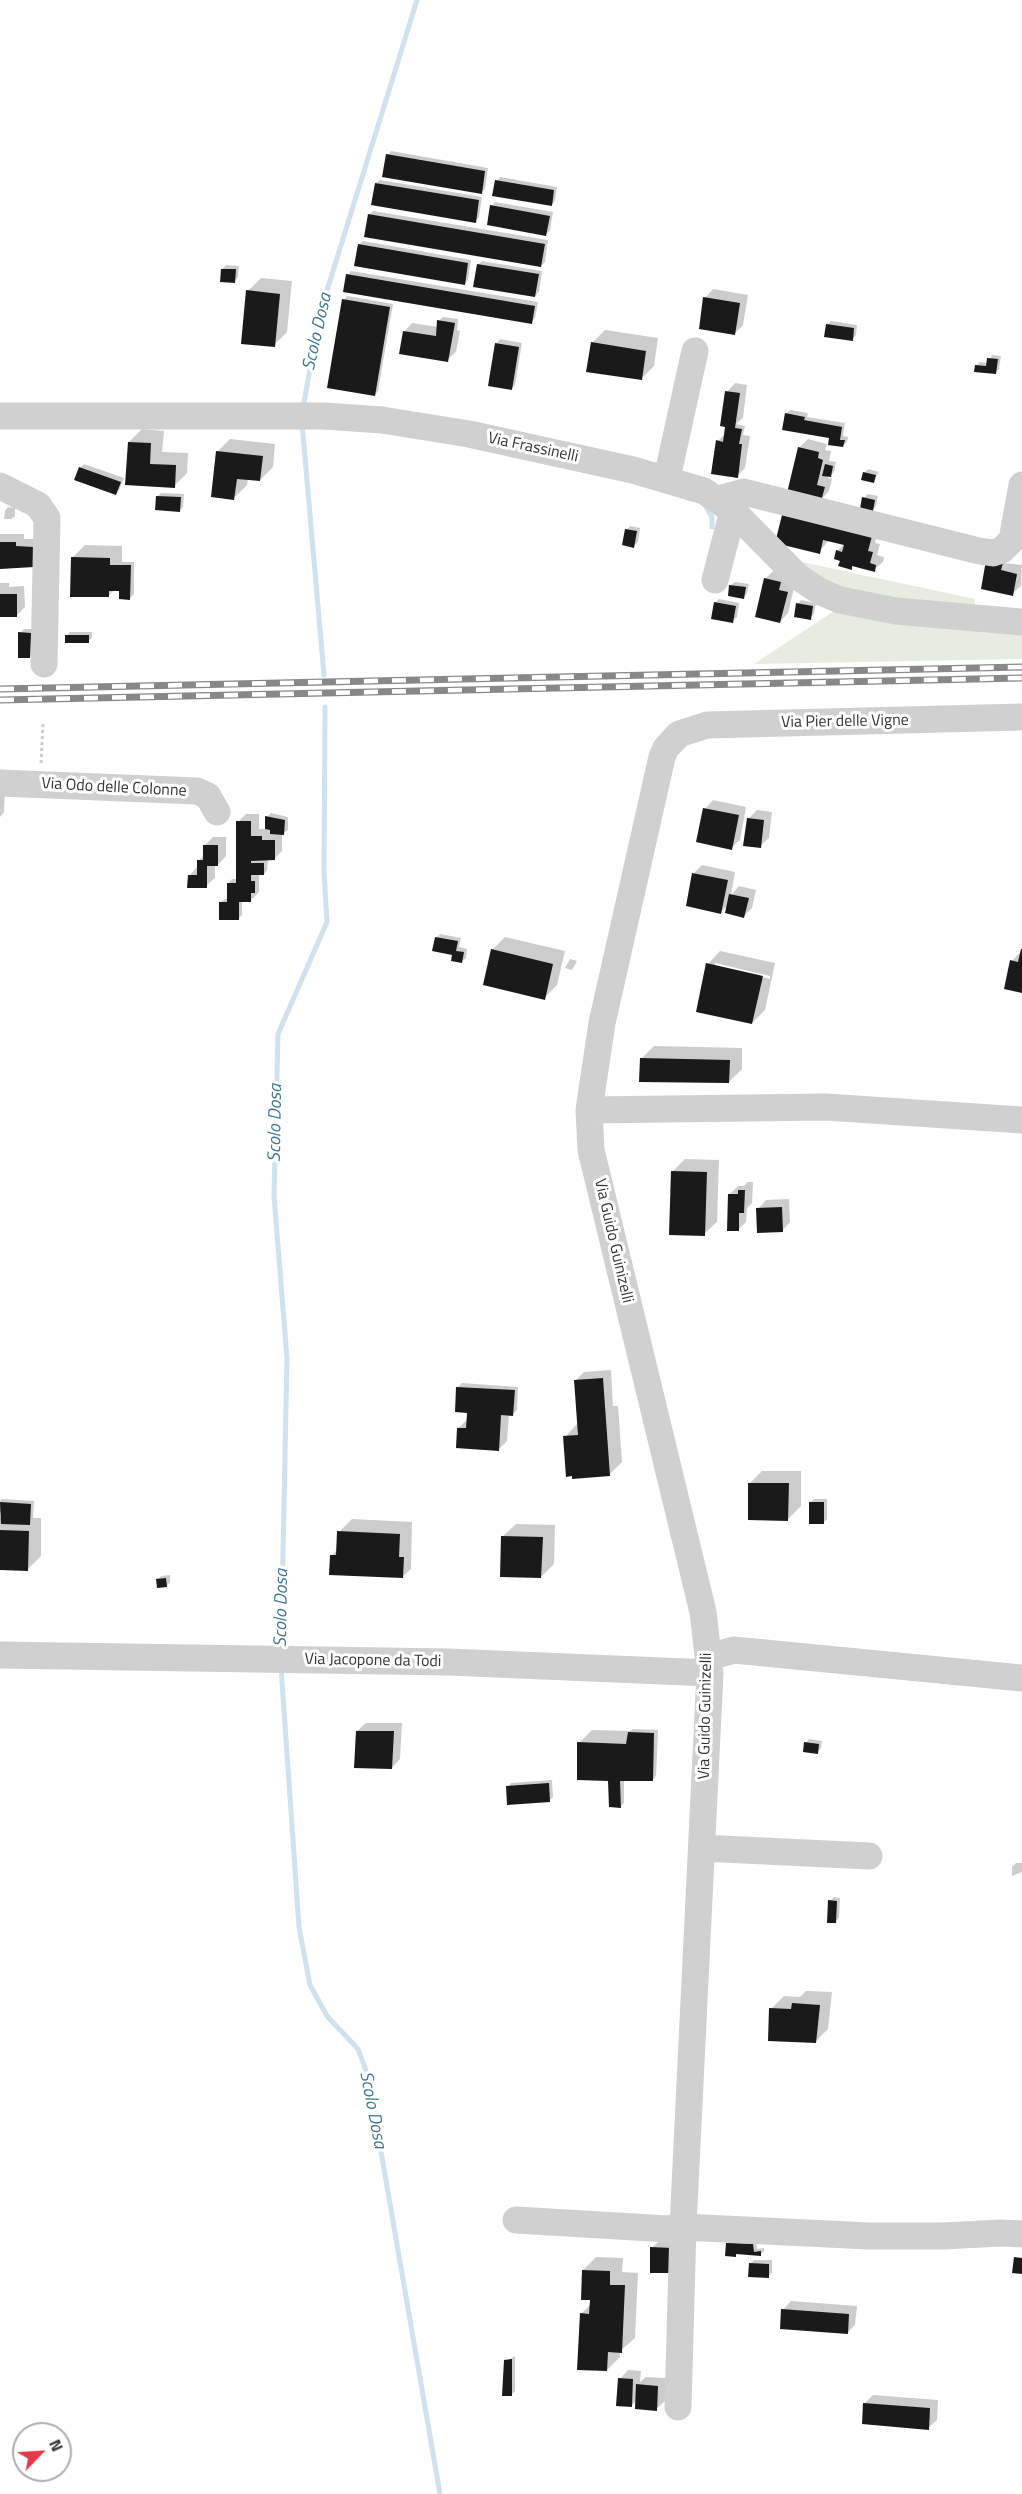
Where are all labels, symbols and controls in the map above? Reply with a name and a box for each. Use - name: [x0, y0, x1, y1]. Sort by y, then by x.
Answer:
- water label: Scolo Dosa: [299, 291, 337, 373]
- street label: Via Frassinelli: [486, 429, 580, 467]
- street label: Via Pier delle Vigne: [781, 711, 909, 733]
- street label: Via Odo delle Colonne: [41, 775, 187, 801]
- water label: Scolo Dosa: [265, 1084, 287, 1162]
- street label: Via Guido Guinizelli: [589, 1177, 637, 1305]
- water label: Scolo Dosa: [271, 1569, 293, 1647]
- street label: Via Jacopone da Todi: [304, 1650, 442, 1672]
- street label: Via Guido Guinizelli: [695, 1652, 717, 1780]
- water label: Scolo Dosa: [354, 2070, 390, 2150]
- north arrow: [12, 2422, 72, 2482]
- text: N: [43, 2435, 70, 2455]

